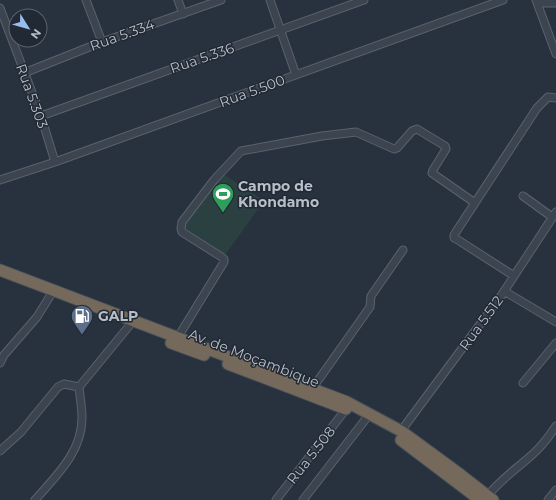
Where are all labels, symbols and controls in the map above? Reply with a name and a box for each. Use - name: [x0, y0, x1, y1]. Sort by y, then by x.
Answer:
- north arrow: [8, 8, 48, 48]
- street label: Rua 5.334: [87, 15, 157, 55]
- text: N: [28, 26, 44, 42]
- street label: Rua 5.336: [168, 38, 237, 77]
- street label: Rua 5.303: [12, 61, 52, 131]
- street label: Rua 5.500: [217, 71, 287, 111]
- place label: Campo de Khondamo: [238, 177, 319, 211]
- sports icon: Campo de Khondamo: [210, 181, 236, 214]
- street label: Rua 5.512: [455, 292, 507, 354]
- fuel station icon: GALP: [69, 303, 95, 336]
- place label: GALP: [98, 307, 138, 325]
- street label: Av. de Moçambique: [186, 325, 322, 391]
- street label: Rua 5.508: [283, 422, 339, 488]

